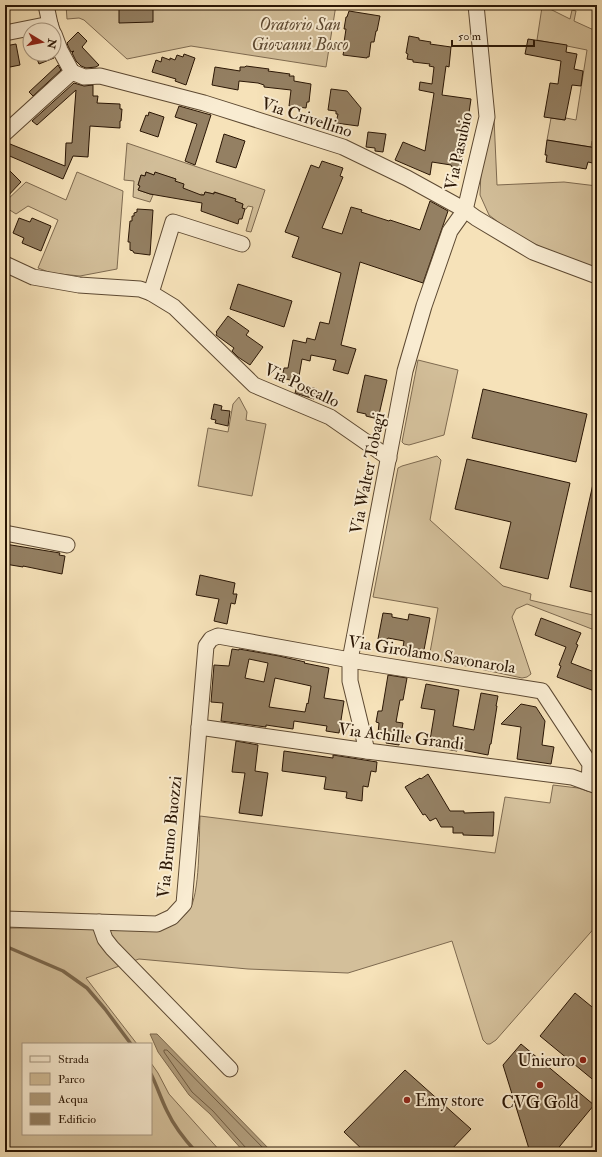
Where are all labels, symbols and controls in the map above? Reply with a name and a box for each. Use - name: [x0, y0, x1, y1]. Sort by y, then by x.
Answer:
- park label: Oratorio San Giovanni Bosco: [252, 14, 348, 55]
- north arrow: [22, 22, 62, 62]
- scale bar: [452, 22, 534, 48]
- text: 50 m: [458, 29, 482, 44]
- text: N: [44, 37, 59, 51]
- street label: Via Crivellino: [259, 93, 355, 142]
- street label: Via Pasubio: [440, 110, 477, 192]
- street label: Via Poscallo: [261, 359, 343, 412]
- street label: Via Walter Tobagi: [345, 410, 390, 536]
- street label: Via Girolamo Savonarola: [347, 631, 518, 678]
- street label: Via Achille Grandi: [337, 718, 466, 755]
- street label: Via Bruno Buozzi: [153, 774, 186, 899]
- legend: [22, 1043, 152, 1135]
- place label: Unieuro: [518, 1050, 575, 1071]
- text: Strada: [58, 1052, 90, 1067]
- marker: Unieuro: [578, 1055, 588, 1065]
- text: Parco: [58, 1072, 85, 1087]
- marker: CVG Gold: [535, 1080, 545, 1090]
- place label: Emy store: [415, 1090, 484, 1112]
- text: Acqua: [57, 1092, 89, 1107]
- place label: CVG Gold: [501, 1092, 579, 1113]
- marker: Emy store: [402, 1095, 412, 1105]
- text: Edificio: [58, 1112, 96, 1127]

